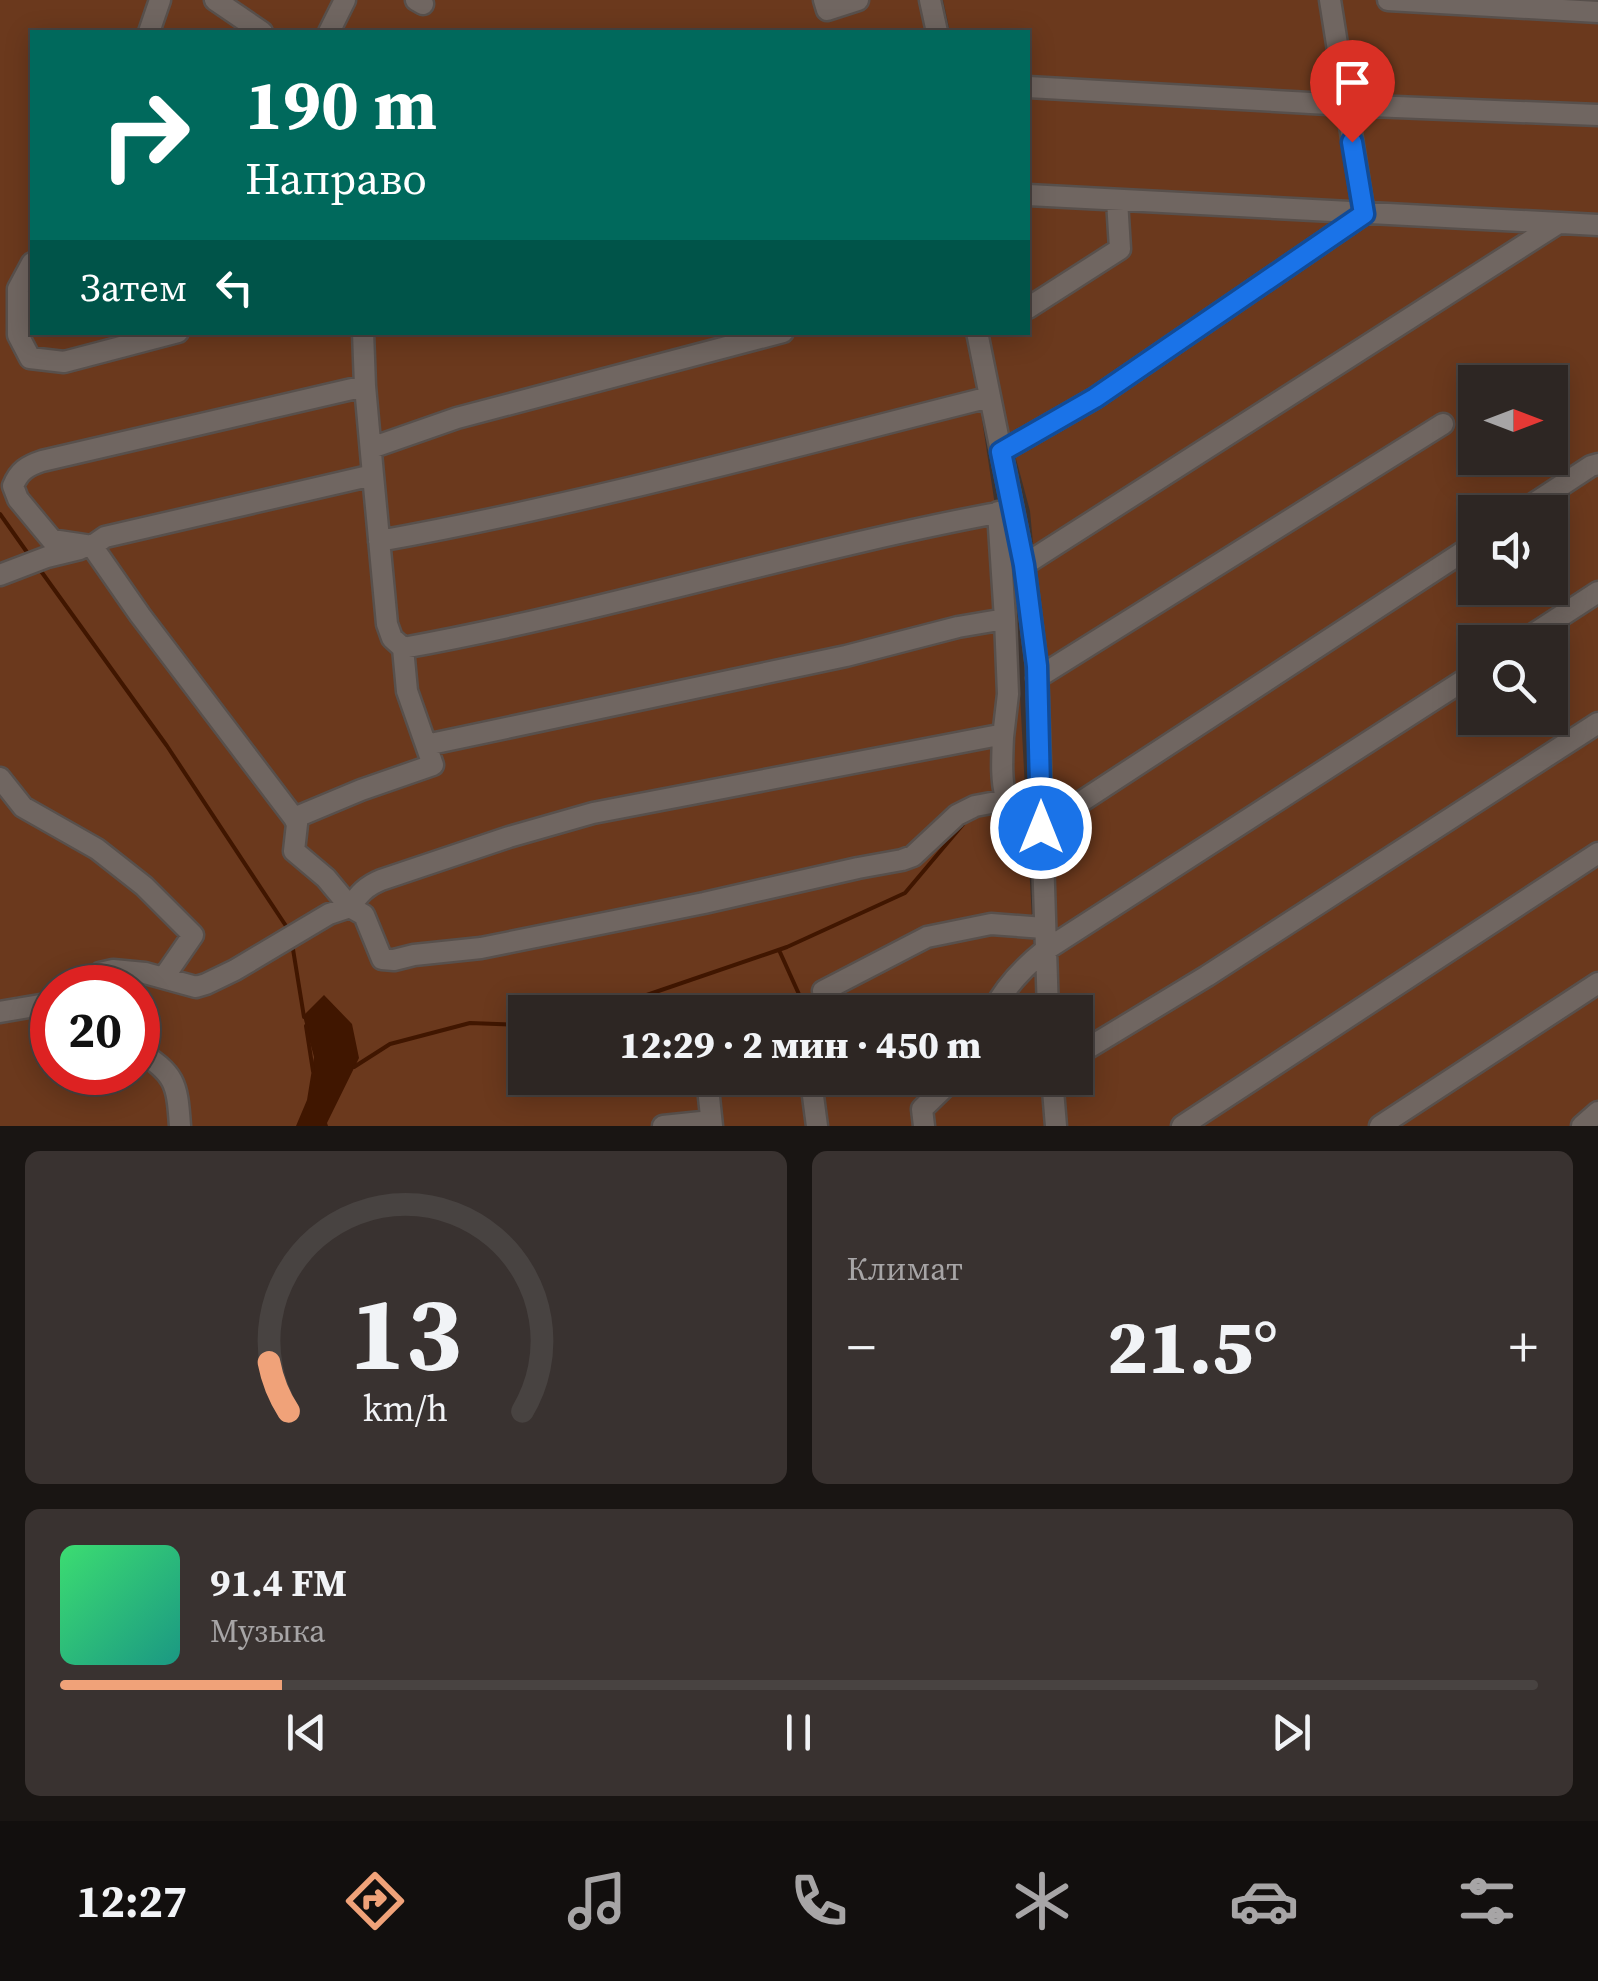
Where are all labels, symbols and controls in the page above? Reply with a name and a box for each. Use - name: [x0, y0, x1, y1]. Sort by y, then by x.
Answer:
- pin: [1310, 40, 1395, 143]
- icon: arrive: [1325, 55, 1380, 110]
- text: 190 m: [245, 56, 437, 152]
- icon: right: [80, 70, 210, 200]
- text: Направо: [245, 147, 427, 209]
- icon: left: [207, 260, 262, 315]
- text: Затем: [80, 262, 187, 314]
- north arrow: [1458, 365, 1568, 475]
- map controls: [1458, 365, 1568, 735]
- button: sound: [1458, 495, 1568, 605]
- button: search: [1458, 625, 1568, 735]
- position arrow: [989, 776, 1093, 880]
- speed limit sign: 20: [30, 965, 160, 1095]
- text: 12:29 · 2 мин · 450 m: [620, 1019, 981, 1071]
- text: Климат: [847, 1247, 963, 1291]
- text: 13: [349, 1261, 462, 1404]
- text: 21.5°: [1107, 1295, 1278, 1398]
- text: −: [847, 1309, 876, 1384]
- text: +: [1509, 1309, 1538, 1384]
- text: km/h: [363, 1384, 448, 1433]
- text: 91.4 FM: [210, 1557, 347, 1609]
- text: Музыка: [210, 1609, 326, 1653]
- icon: previous: [279, 1705, 334, 1760]
- icon: pause: [771, 1705, 826, 1760]
- icon: next: [1264, 1705, 1319, 1760]
- icon: directions: [340, 1866, 410, 1936]
- icon: music: [562, 1866, 632, 1936]
- icon: phone: [784, 1866, 854, 1936]
- icon: climate: [1007, 1866, 1077, 1936]
- icon: car: [1229, 1866, 1299, 1936]
- icon: filters: [1452, 1866, 1522, 1936]
- text: 12:27: [76, 1870, 187, 1932]

